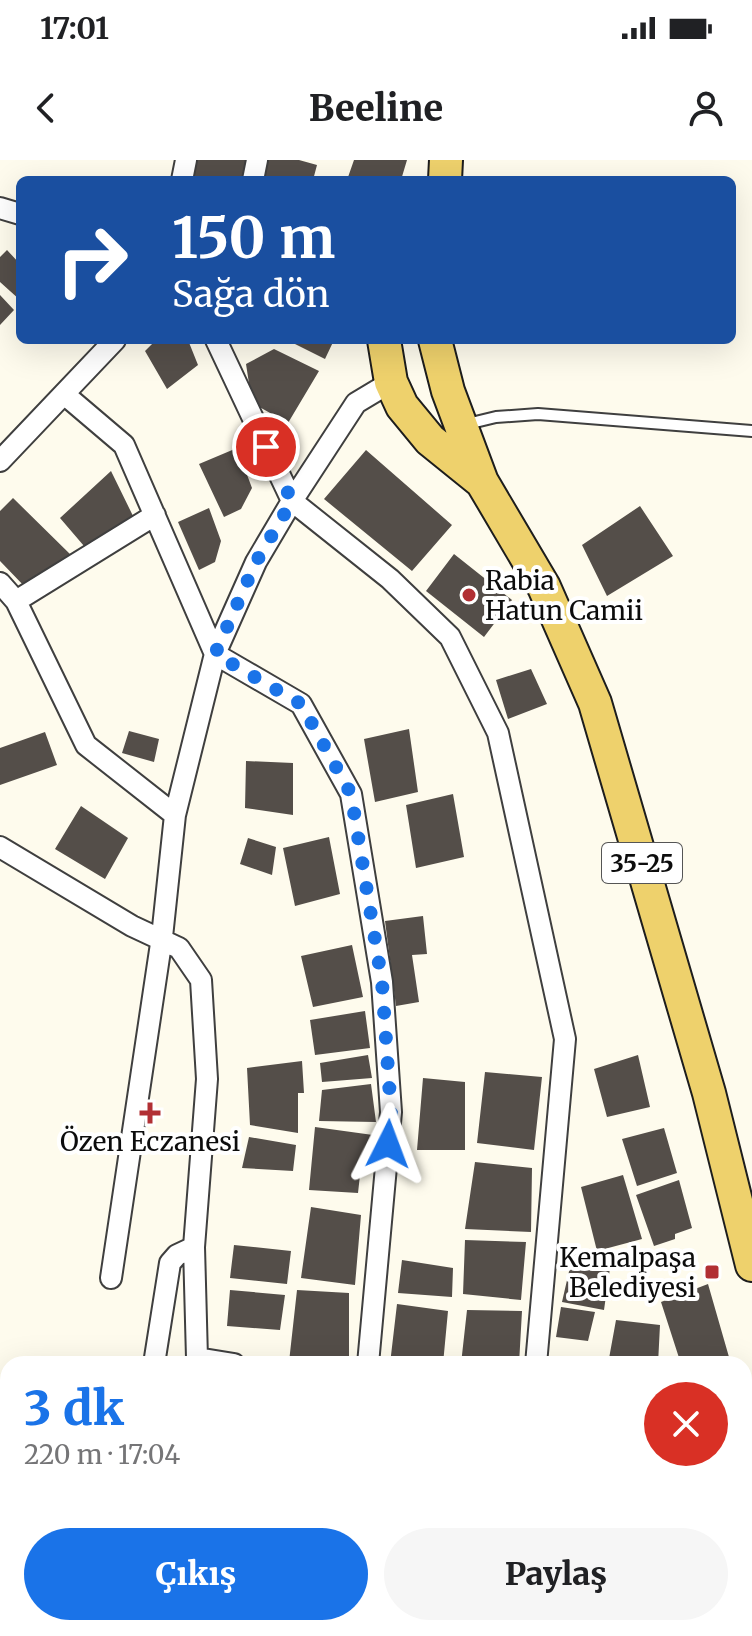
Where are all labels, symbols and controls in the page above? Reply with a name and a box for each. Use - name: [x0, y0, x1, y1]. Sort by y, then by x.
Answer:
- text: 17:01: [40, 9, 109, 47]
- icon: back: [24, 86, 68, 130]
- text: Beeline: [309, 86, 443, 131]
- icon: person: [684, 86, 728, 130]
- text: 150 m: [172, 203, 335, 273]
- icon: right: [40, 208, 144, 312]
- text: Sağa dön: [172, 272, 330, 317]
- pin: [232, 413, 300, 481]
- icon: arrive: [244, 425, 288, 469]
- place label: Rabia Hatun Camii: [485, 564, 643, 627]
- marker: Rabia Hatun Camii: [460, 586, 478, 604]
- road number: 35-25: [602, 843, 682, 883]
- position arrow: [346, 1102, 430, 1186]
- marker: Özen Eczanesi: [141, 1104, 159, 1122]
- place label: Özen Eczanesi: [60, 1125, 240, 1158]
- place label: Kemalpaşa Belediyesi: [559, 1241, 696, 1304]
- marker: Kemalpaşa Belediyesi: [703, 1263, 721, 1281]
- text: 3 dk: [24, 1378, 124, 1438]
- button: close: [644, 1382, 728, 1466]
- text: 220 m · 17:04: [24, 1438, 180, 1471]
- button: Çıkış: [24, 1528, 368, 1620]
- button: Paylaş: [384, 1528, 728, 1620]

